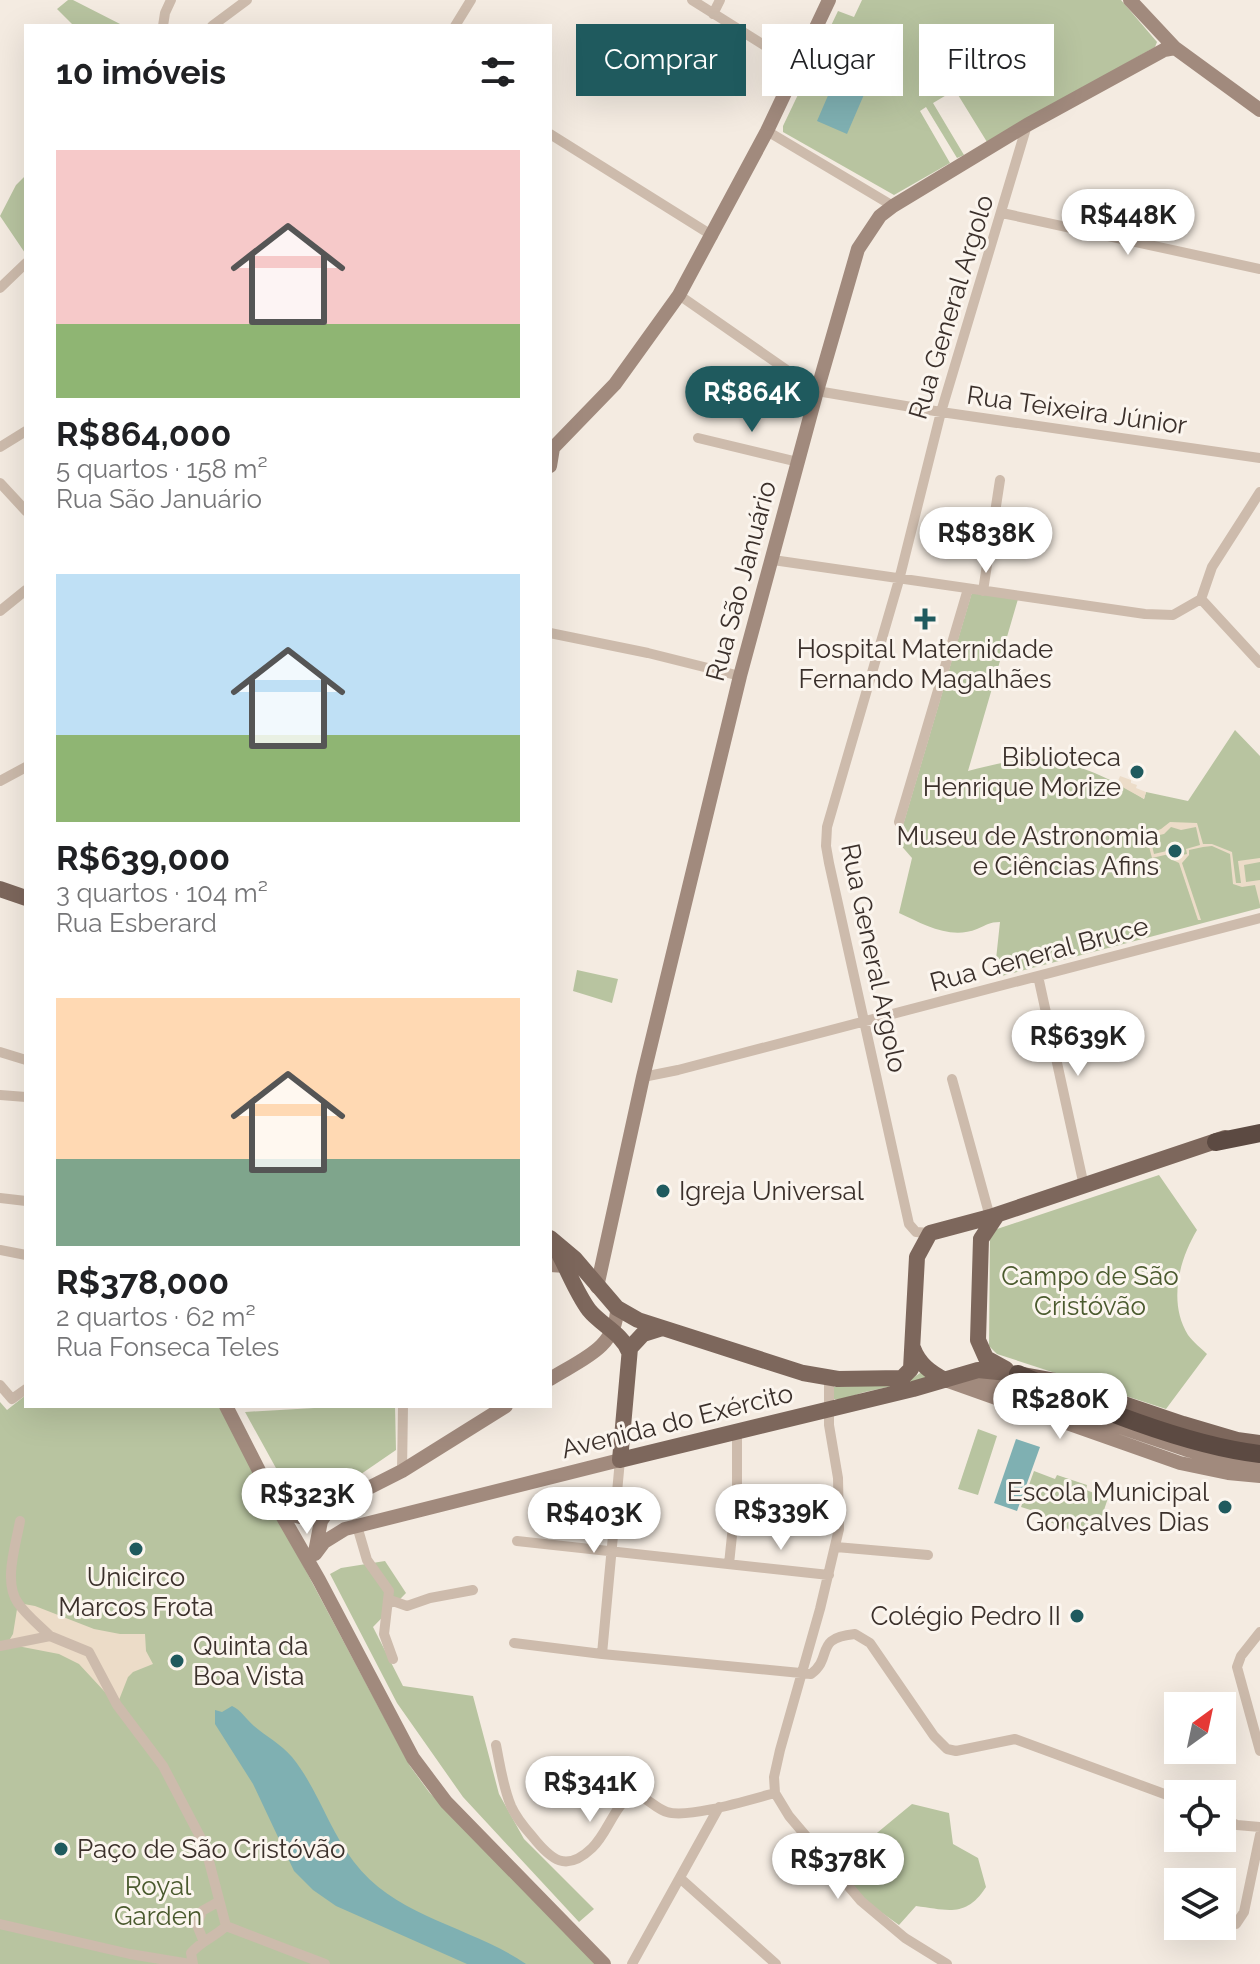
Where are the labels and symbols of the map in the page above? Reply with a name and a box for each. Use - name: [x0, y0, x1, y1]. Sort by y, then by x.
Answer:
- pin: R$448K: [1063, 189, 1193, 257]
- street label: Rua General Argolo: [903, 191, 999, 423]
- pin: R$864K: [687, 366, 817, 434]
- street label: Rua Teixeira Júnior: [965, 380, 1189, 440]
- street label: Rua São Januário: [700, 478, 782, 684]
- pin: R$838K: [921, 507, 1051, 575]
- marker: Hospital Maternidade Fernando Magalhães: [914, 608, 936, 630]
- place label: Hospital Maternidade Fernando Magalhães: [797, 634, 1053, 694]
- place label: Biblioteca Henrique Morize: [923, 742, 1121, 802]
- marker: Biblioteca Henrique Morize: [1128, 763, 1146, 781]
- place label: Museu de Astronomia e Ciências Afins: [896, 821, 1159, 881]
- street label: Rua General Argolo: [835, 841, 913, 1075]
- marker: Museu de Astronomia e Ciências Afins: [1166, 842, 1184, 860]
- street label: Rua General Bruce: [927, 910, 1151, 998]
- pin: R$639K: [1013, 1010, 1143, 1078]
- place label: Igreja Universal: [679, 1176, 865, 1206]
- marker: Igreja Universal: [654, 1182, 672, 1200]
- park label: Campo de São Cristóvão: [1001, 1261, 1179, 1321]
- pin: R$280K: [995, 1373, 1125, 1441]
- street label: Avenida do Exército: [558, 1378, 796, 1464]
- pin: R$323K: [242, 1468, 372, 1536]
- place label: Escola Municipal Gonçalves Dias: [1007, 1477, 1210, 1537]
- pin: R$339K: [716, 1484, 846, 1552]
- pin: R$403K: [529, 1487, 659, 1555]
- marker: Escola Municipal Gonçalves Dias: [1216, 1498, 1234, 1516]
- marker: Unicirco Marcos Frota: [127, 1540, 145, 1558]
- place label: Unicirco Marcos Frota: [58, 1562, 214, 1622]
- place label: Colégio Pedro II: [870, 1601, 1061, 1631]
- marker: Colégio Pedro II: [1068, 1607, 1086, 1625]
- place label: Quinta da Boa Vista: [193, 1631, 308, 1691]
- marker: Quinta da Boa Vista: [168, 1652, 186, 1670]
- north arrow: [1164, 1692, 1236, 1764]
- pin: R$341K: [525, 1756, 655, 1824]
- pin: R$378K: [773, 1833, 903, 1901]
- place label: Paço de São Cristóvão: [77, 1834, 345, 1864]
- marker: Paço de São Cristóvão: [52, 1840, 70, 1858]
- park label: Royal Garden: [114, 1871, 202, 1931]

